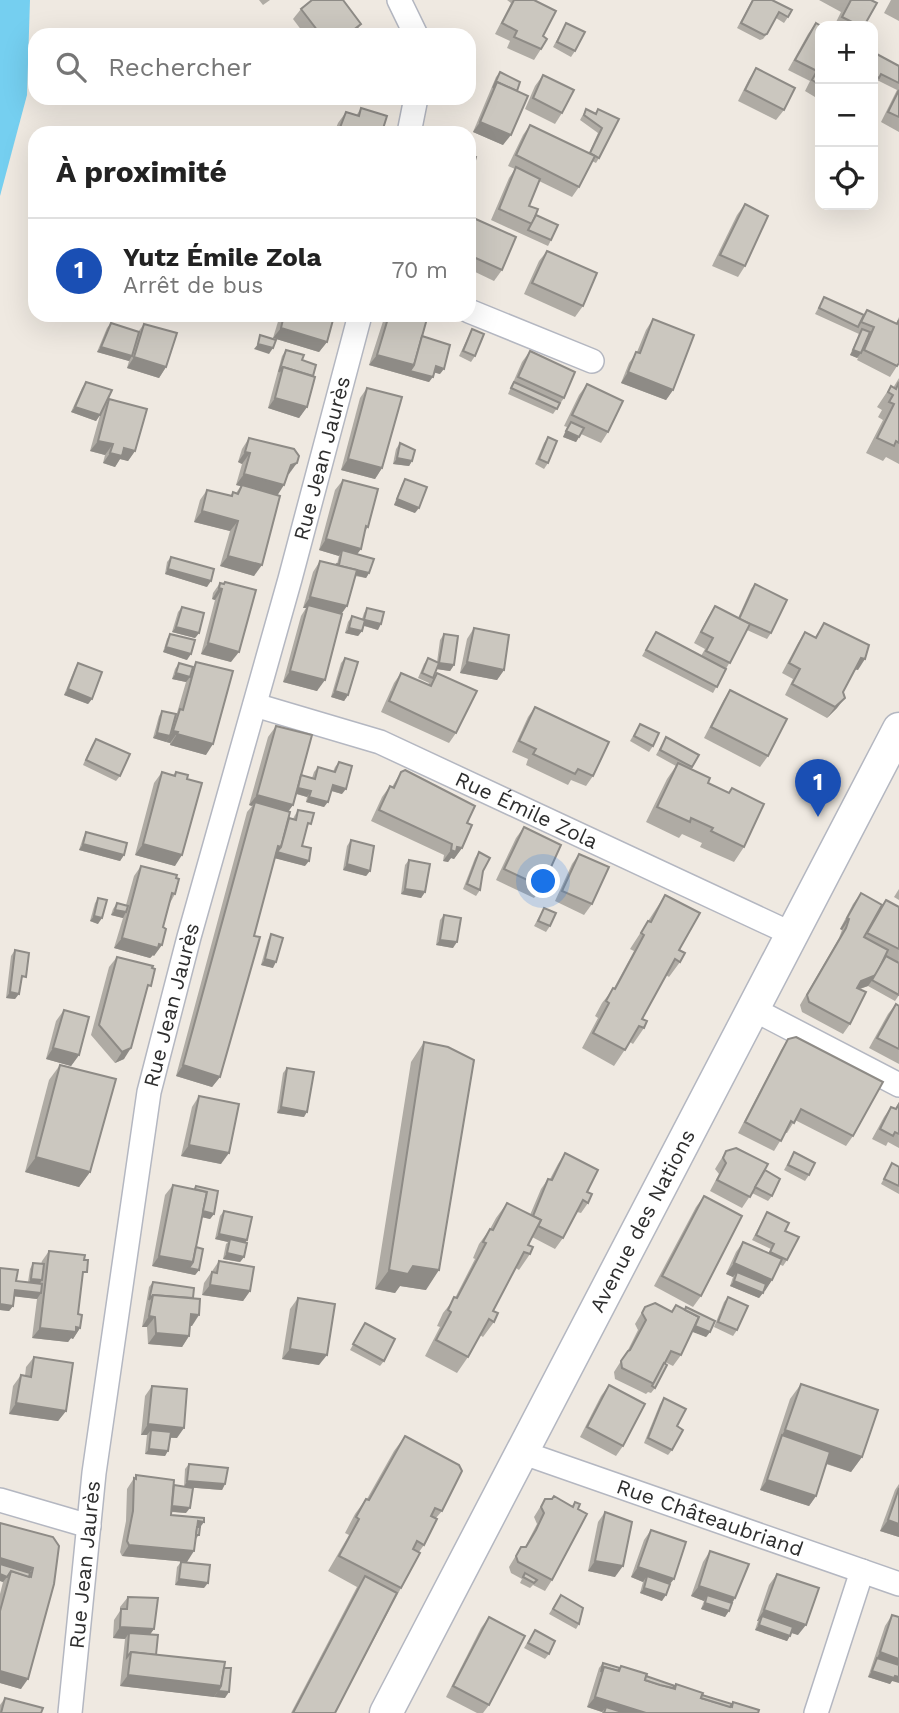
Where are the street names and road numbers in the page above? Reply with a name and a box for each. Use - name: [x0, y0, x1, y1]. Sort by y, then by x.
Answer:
- street label: Rue Jean Jaurès: [288, 373, 355, 543]
- street label: Rue Émile Zola: [451, 766, 602, 854]
- street label: Rue Jean Jaurès: [138, 920, 204, 1090]
- street label: Avenue des Nations: [584, 1125, 700, 1316]
- street label: Rue Châteaubriand: [613, 1473, 807, 1562]
- street label: Rue Jean Jaurès: [63, 1480, 105, 1650]

